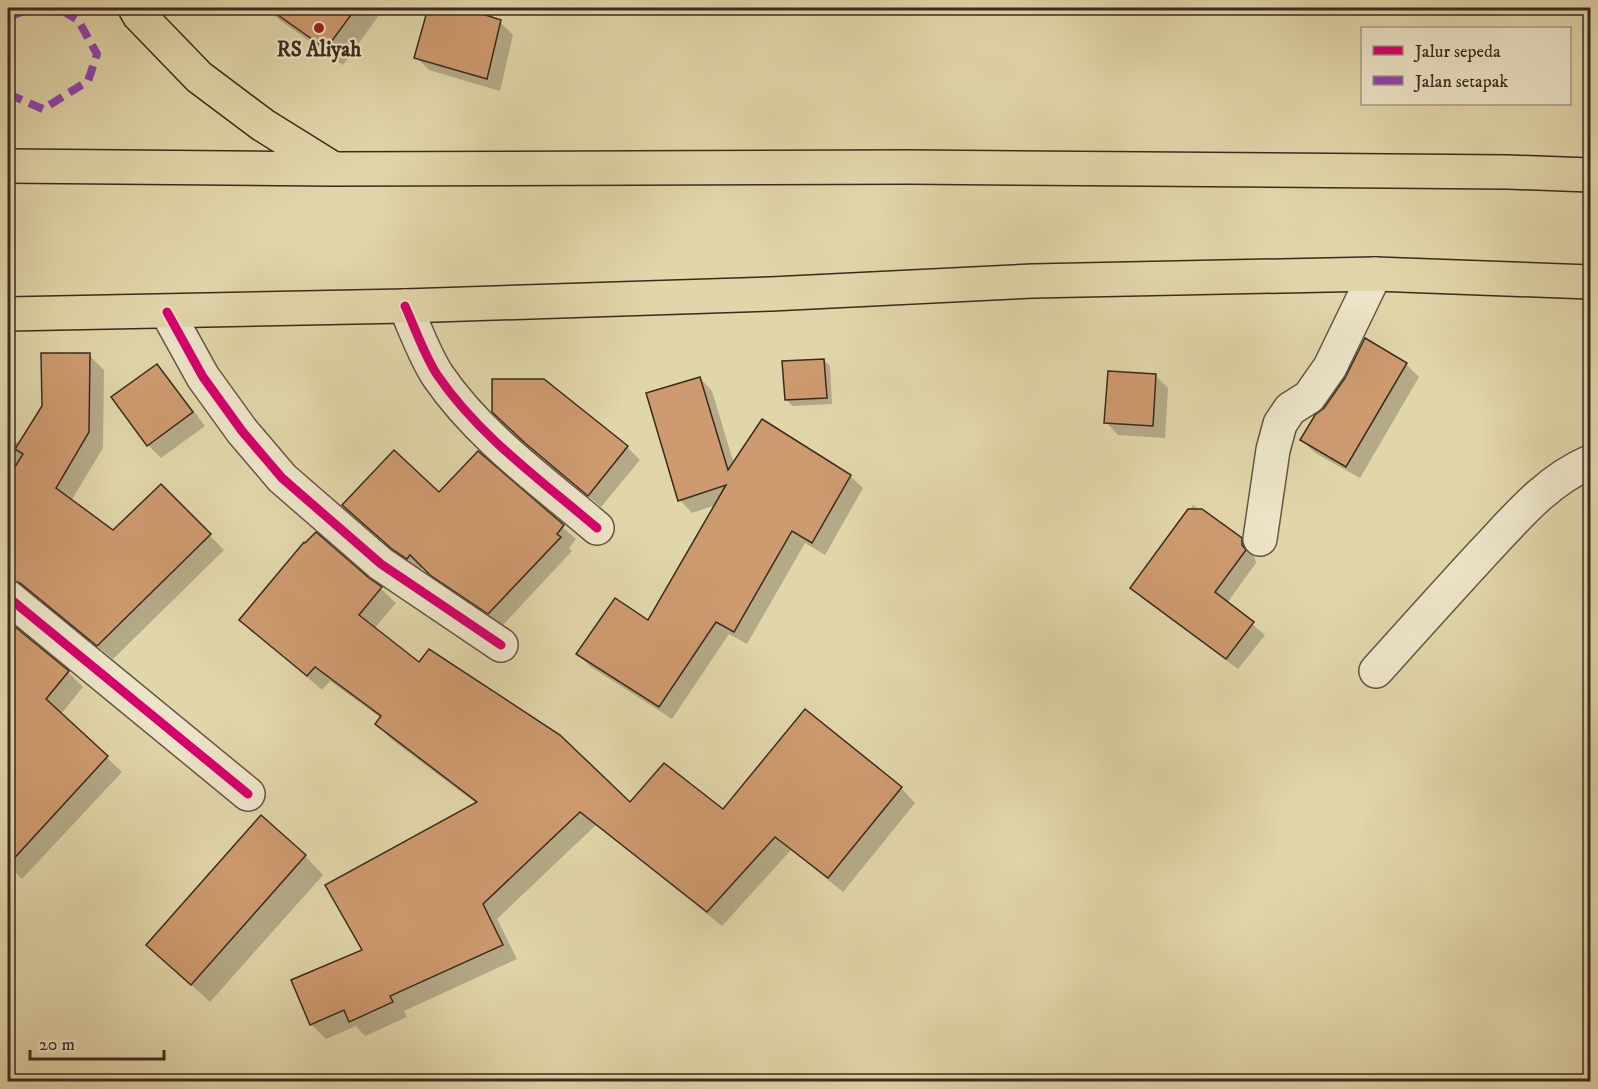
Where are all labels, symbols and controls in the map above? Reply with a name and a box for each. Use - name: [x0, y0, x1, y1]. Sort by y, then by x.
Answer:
- marker: RS Aliyah: [312, 21, 326, 35]
- legend: [1361, 27, 1571, 105]
- place label: RS Aliyah: [277, 37, 362, 63]
- text: Jalur sepeda: [1413, 41, 1501, 63]
- text: Jalan setapak: [1413, 71, 1508, 93]
- scale bar: [30, 1023, 164, 1061]
- text: 20 m: [39, 1034, 75, 1056]

